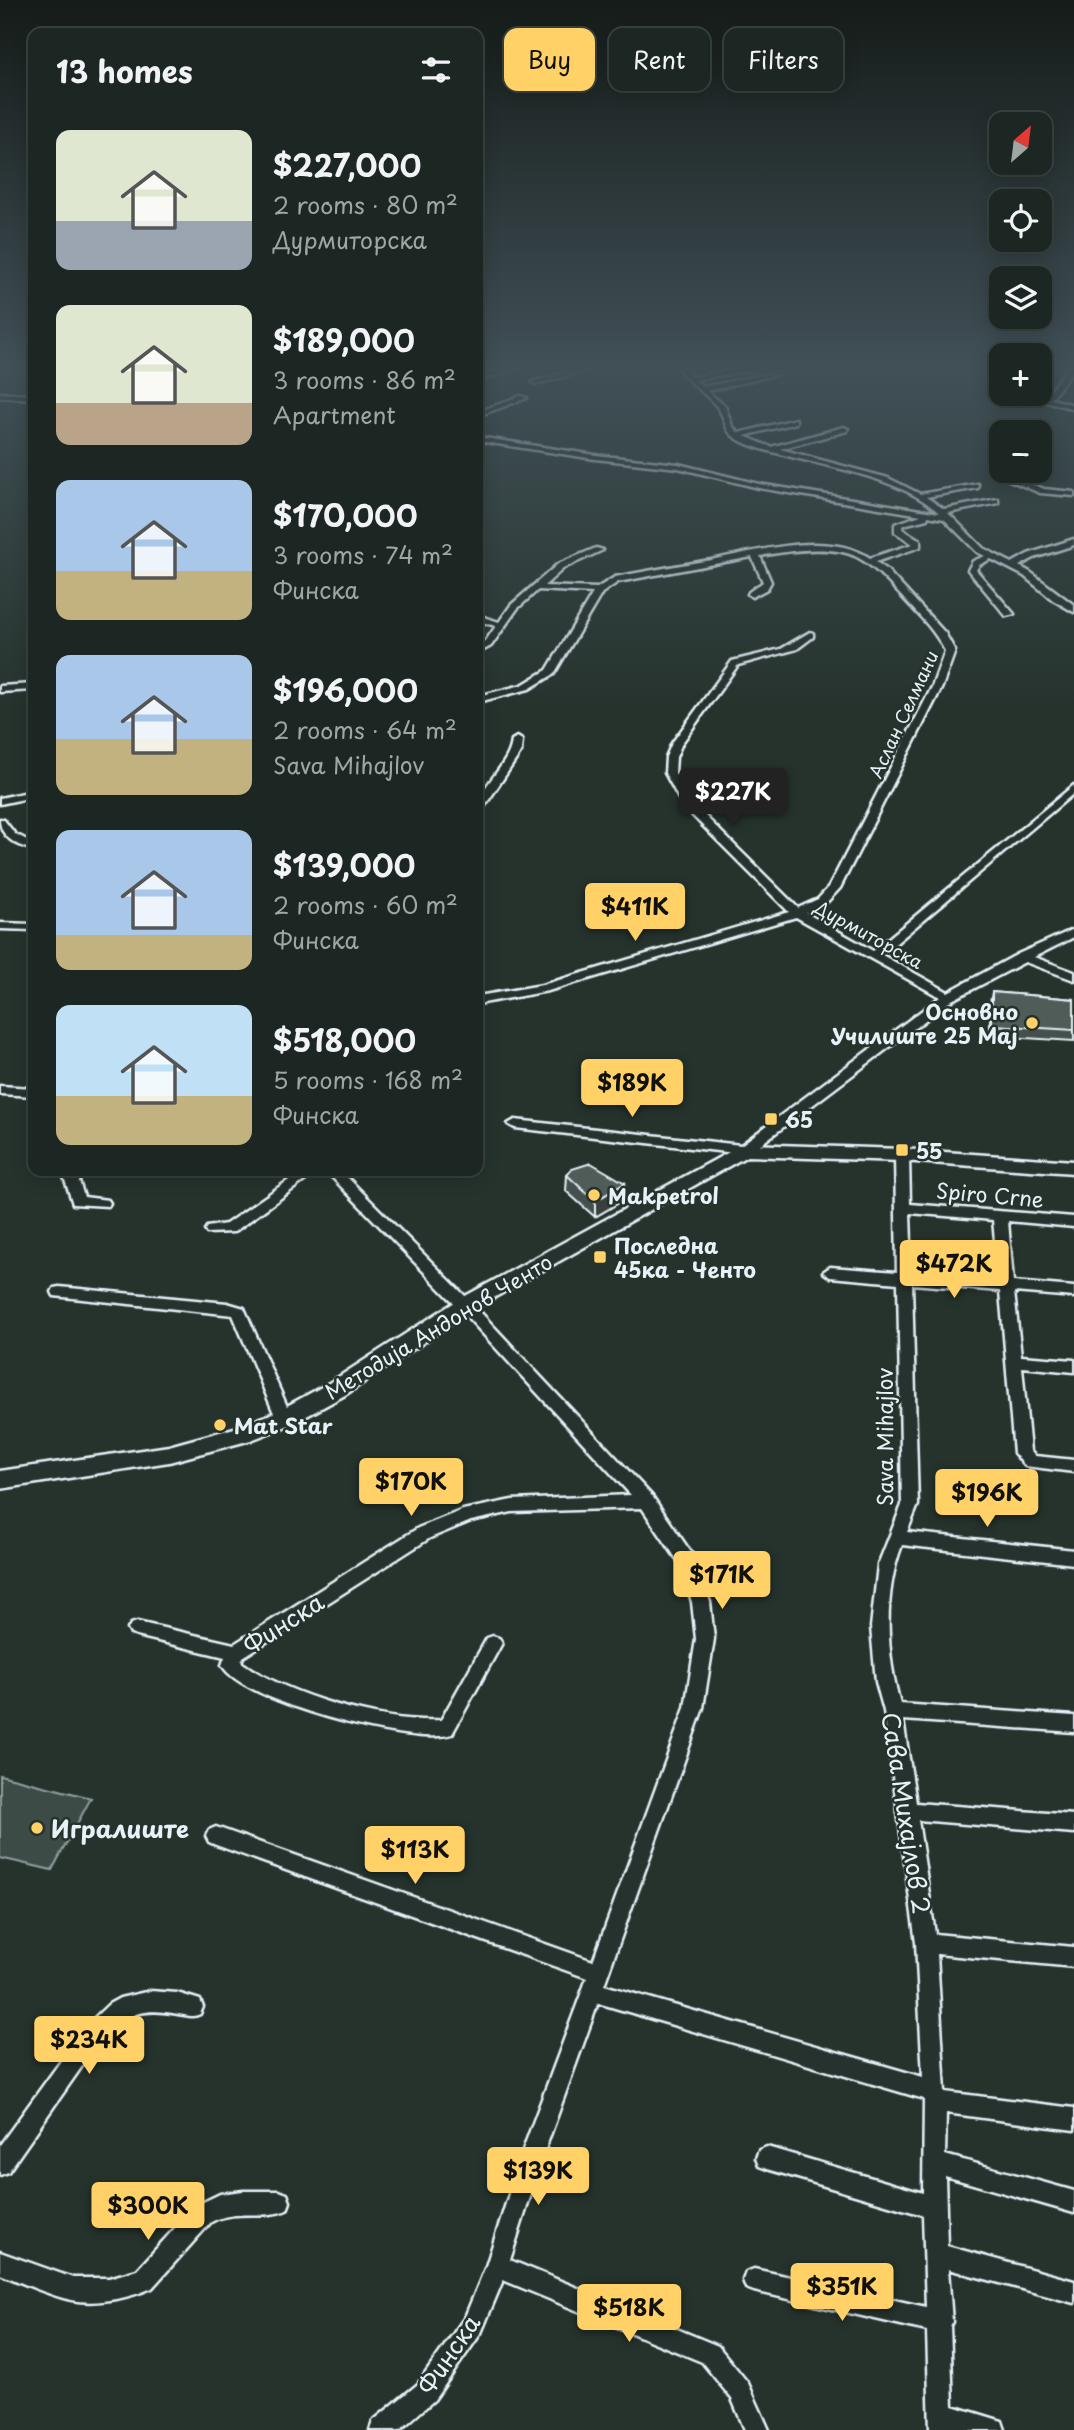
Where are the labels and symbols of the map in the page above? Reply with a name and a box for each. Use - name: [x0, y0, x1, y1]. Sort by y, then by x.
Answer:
- north arrow: [989, 112, 1052, 175]
- street label: Аслан Селмани: [862, 646, 944, 782]
- pin: $227K: [684, 768, 782, 828]
- pin: $411K: [586, 884, 684, 943]
- street label: Дурмиторска: [809, 893, 929, 975]
- place label: Основно Училиште 25 Мај: [831, 995, 1018, 1051]
- marker: Основно Училиште 25 Мај: [1024, 1015, 1040, 1031]
- pin: $189K: [583, 1060, 681, 1119]
- place label: 65: [785, 1103, 813, 1135]
- marker: 65: [763, 1111, 779, 1127]
- place label: 55: [916, 1134, 943, 1166]
- marker: 55: [894, 1142, 910, 1158]
- street label: Spiro Crne: [935, 1173, 1045, 1215]
- place label: Makpetrol: [608, 1179, 719, 1211]
- marker: Makpetrol: [586, 1187, 602, 1203]
- place label: Последна 45ка - Ченто: [614, 1229, 756, 1285]
- pin: $472K: [905, 1240, 1003, 1300]
- street label: Методија Андонов Ченто: [318, 1245, 558, 1407]
- marker: Последна 45ка - Ченто: [592, 1249, 608, 1265]
- street label: Sava Mihajlov: [868, 1368, 900, 1506]
- place label: Mat Star: [234, 1409, 333, 1441]
- marker: Mat Star: [212, 1417, 228, 1433]
- pin: $170K: [362, 1458, 460, 1518]
- pin: $196K: [938, 1470, 1036, 1529]
- pin: $171K: [673, 1552, 771, 1611]
- street label: Финска: [236, 1583, 330, 1663]
- street label: Сава Михајлов 2: [873, 1710, 941, 1916]
- place label: Игралиште: [51, 1810, 189, 1846]
- marker: Игралиште: [29, 1820, 45, 1836]
- pin: $113K: [366, 1826, 464, 1886]
- pin: $234K: [40, 2016, 138, 2076]
- pin: $139K: [489, 2148, 587, 2207]
- pin: $300K: [99, 2182, 197, 2242]
- pin: $351K: [793, 2264, 891, 2323]
- pin: $518K: [580, 2284, 678, 2344]
- street label: Финска: [408, 2307, 488, 2401]

